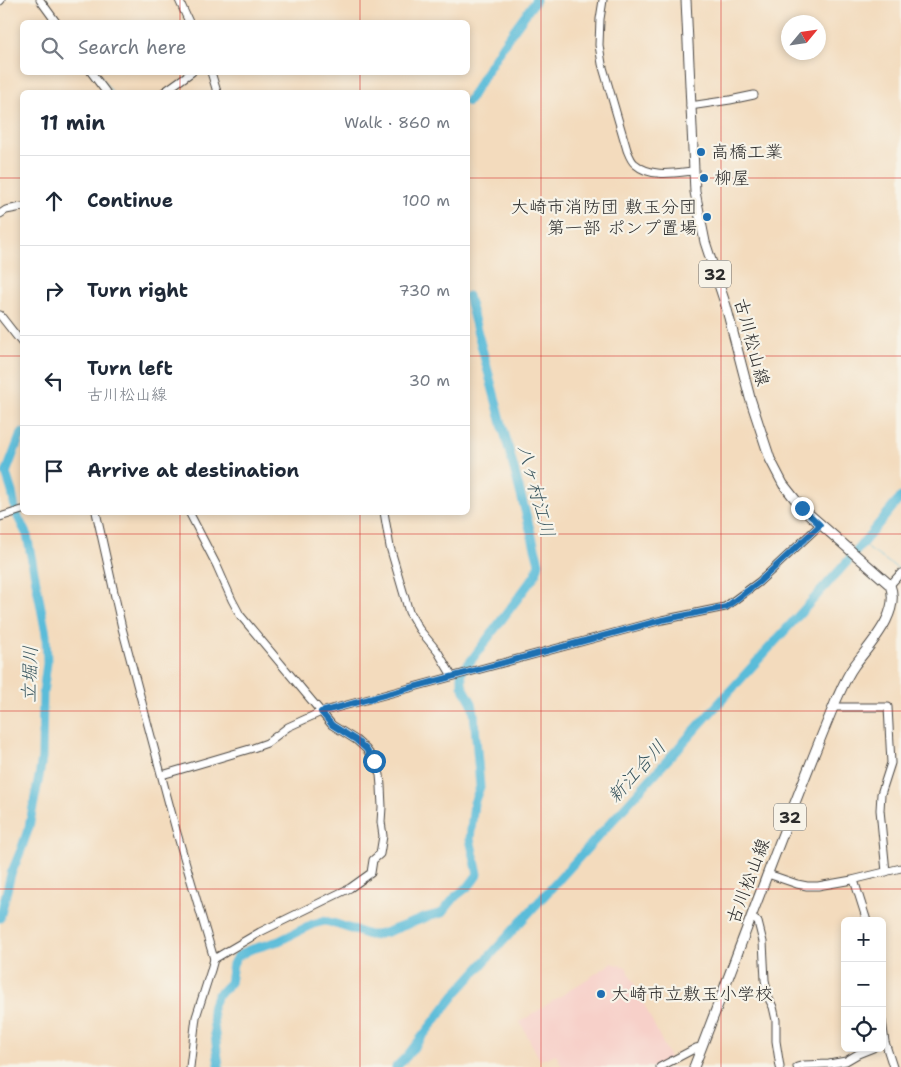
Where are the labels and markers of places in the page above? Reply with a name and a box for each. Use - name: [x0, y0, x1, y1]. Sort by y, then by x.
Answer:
- place label: 高橋工業: [711, 140, 783, 164]
- marker: 高橋工業: [695, 146, 707, 158]
- place label: 柳屋: [714, 166, 750, 190]
- marker: 柳屋: [698, 172, 710, 184]
- place label: 大崎市消防団 敷玉分団 第一部 ポンプ置場: [511, 195, 697, 240]
- marker: 大崎市消防団 敷玉分団 第一部 ポンプ置場: [701, 211, 713, 223]
- place label: 大崎市立敷玉小学校: [611, 982, 773, 1006]
- marker: 大崎市立敷玉小学校: [595, 988, 607, 1000]

